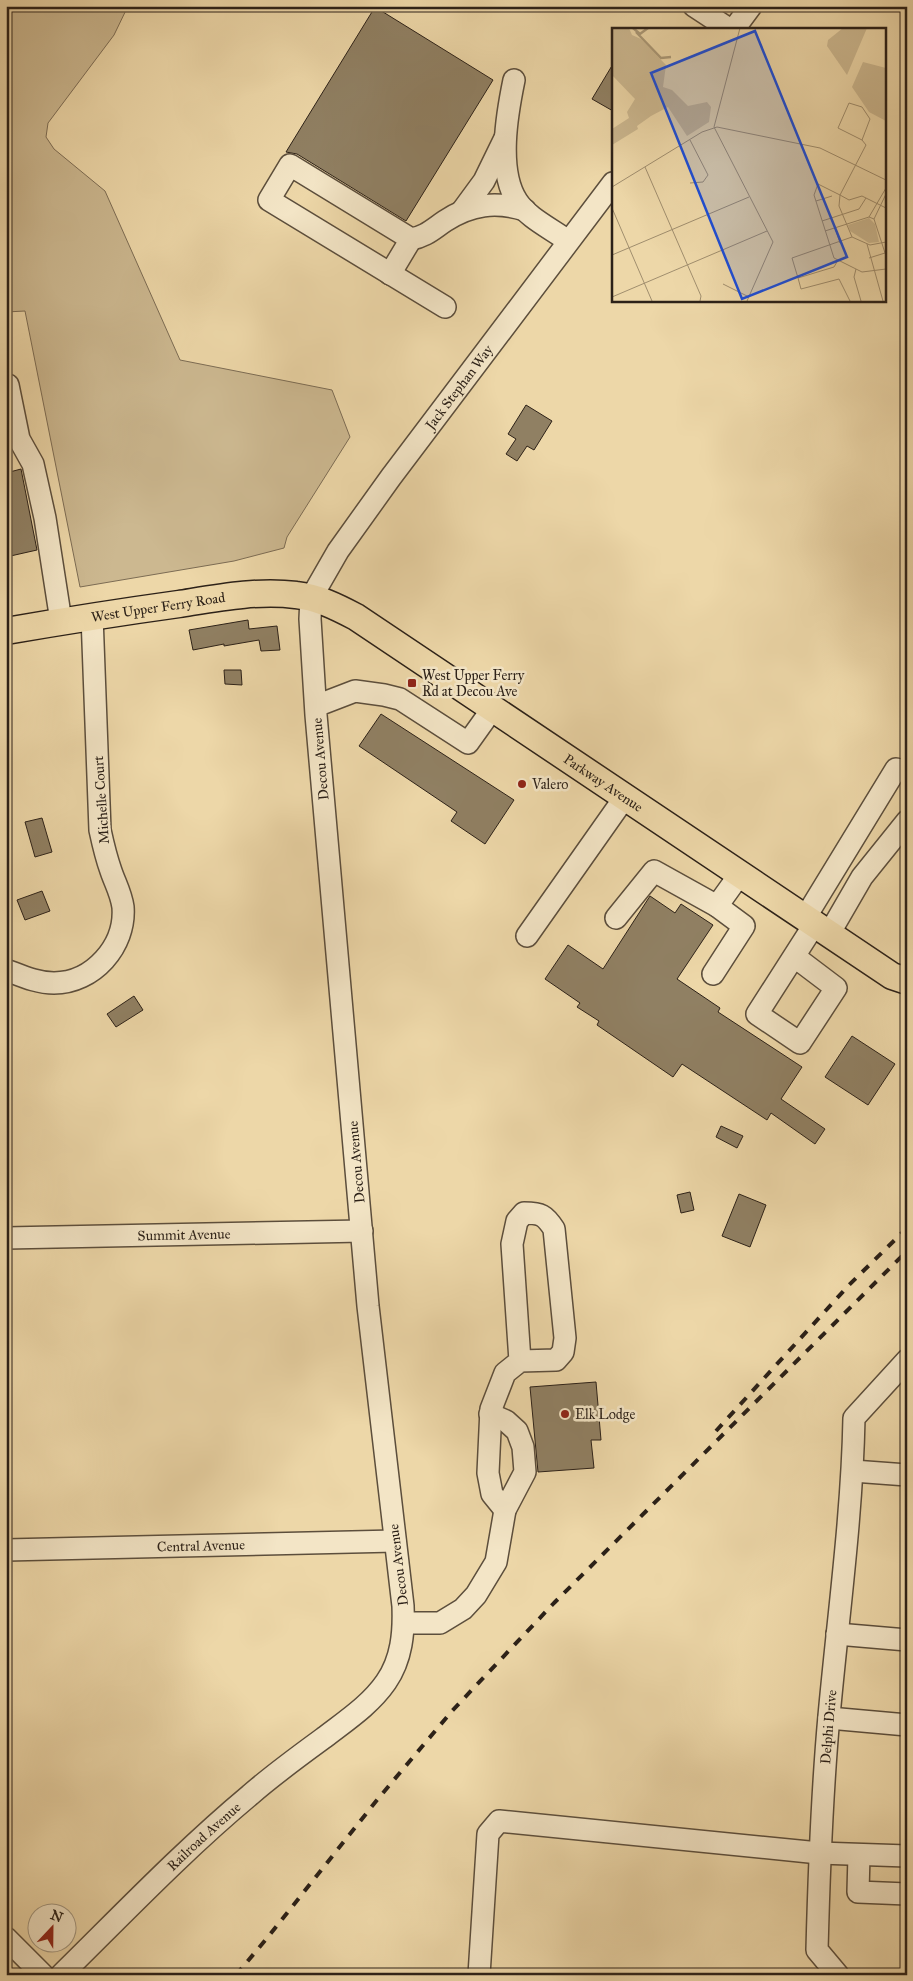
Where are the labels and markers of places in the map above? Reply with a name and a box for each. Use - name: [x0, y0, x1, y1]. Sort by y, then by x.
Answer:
- place label: West Upper Ferry Rd at Decou Ave: [422, 667, 525, 700]
- marker: West Upper Ferry Rd at Decou Ave: [406, 677, 418, 689]
- place label: Valero: [531, 776, 568, 793]
- marker: Valero: [516, 778, 528, 790]
- place label: Elk Lodge: [575, 1406, 635, 1423]
- marker: Elk Lodge: [559, 1408, 571, 1420]

